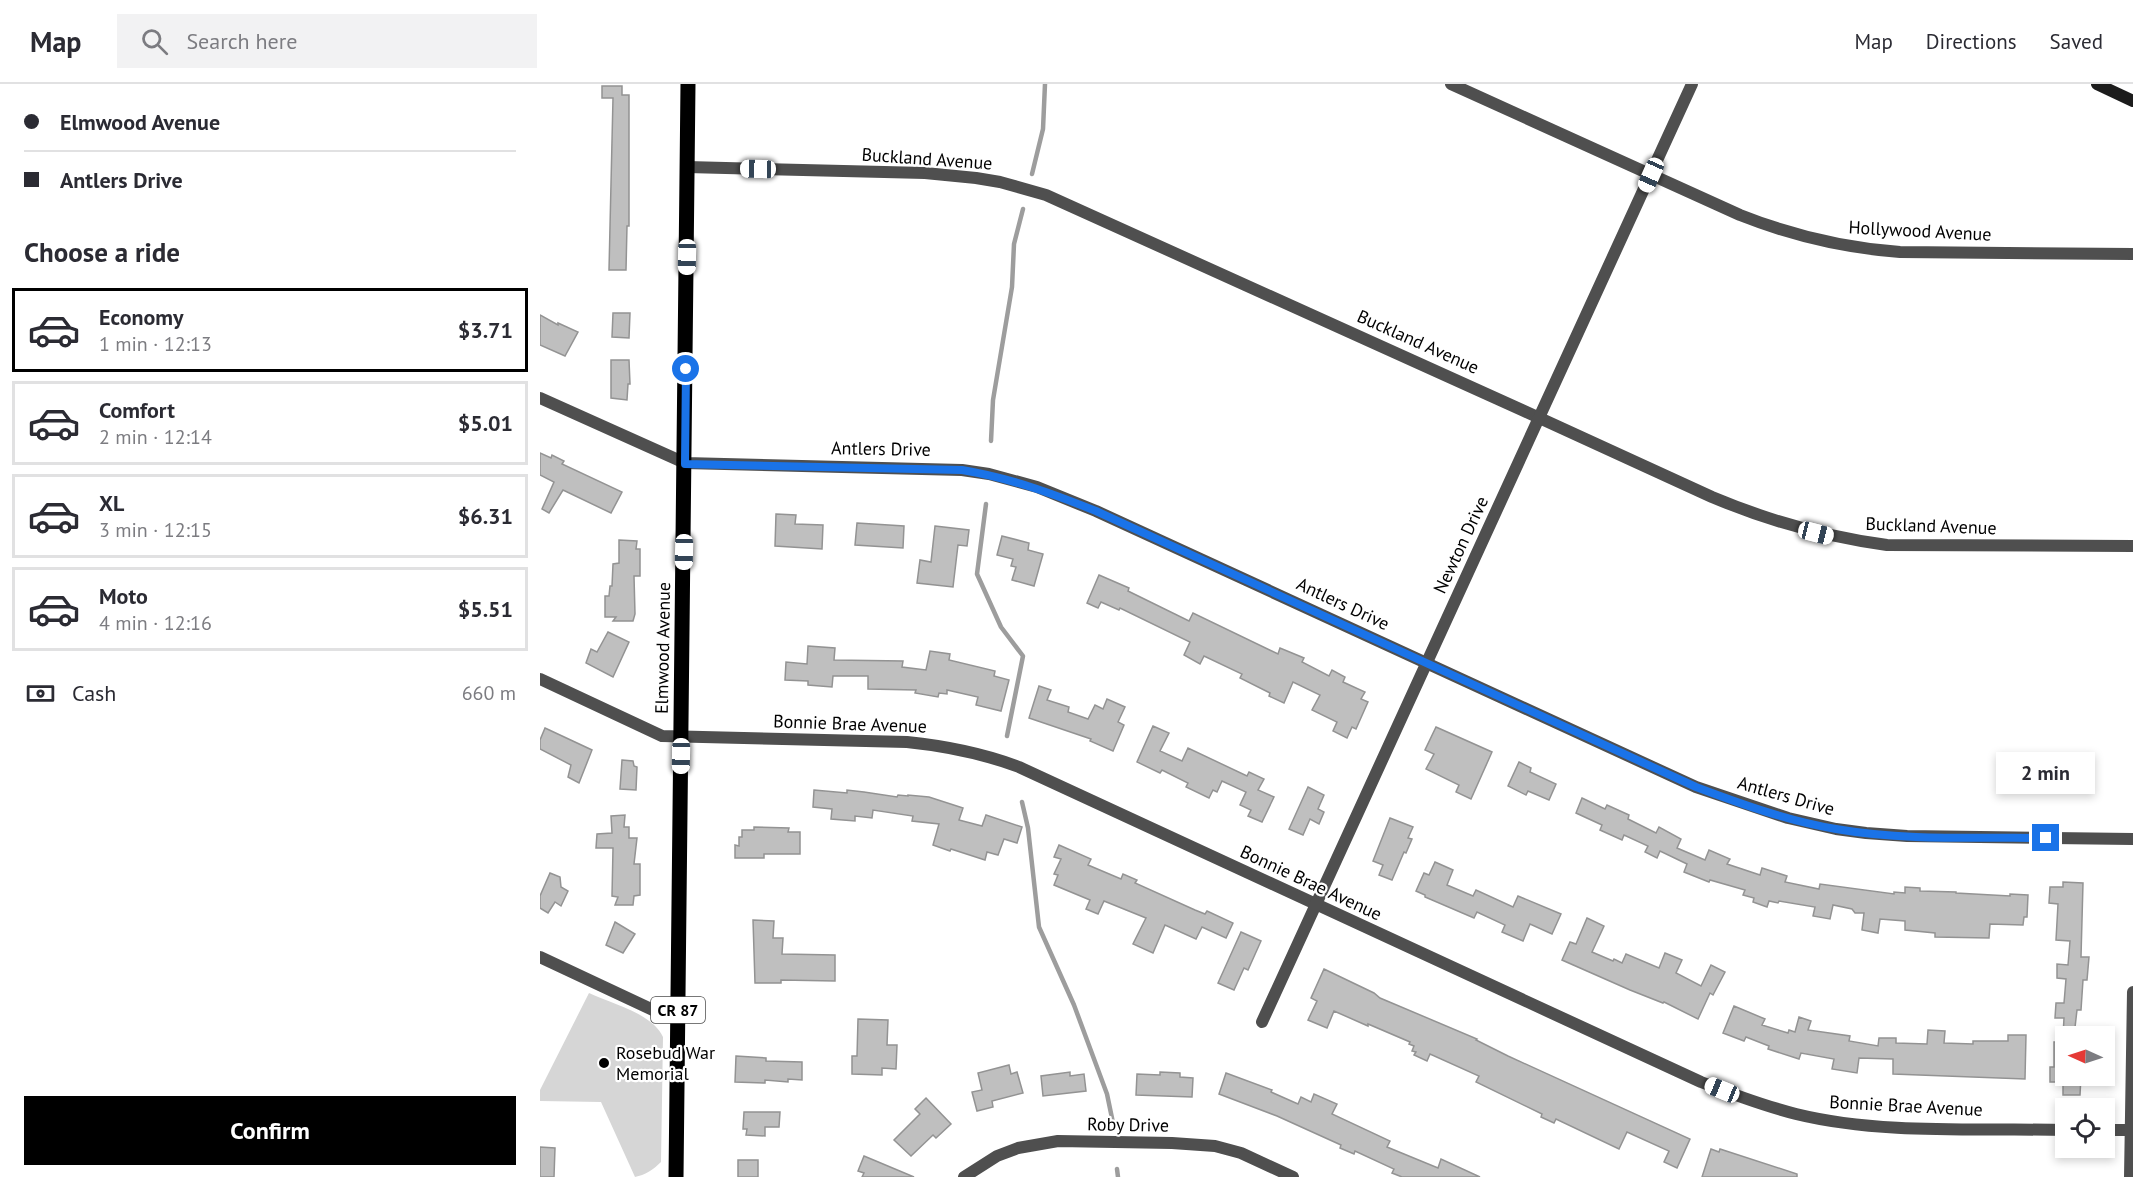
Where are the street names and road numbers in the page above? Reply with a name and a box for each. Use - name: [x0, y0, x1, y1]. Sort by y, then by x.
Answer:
- street label: Buckland Avenue: [861, 142, 993, 175]
- street label: Hollywood Avenue: [1848, 215, 1992, 246]
- street label: Buckland Avenue: [1354, 304, 1483, 379]
- street label: Antlers Drive: [831, 436, 931, 461]
- street label: Newton Drive: [1428, 492, 1493, 597]
- street label: Buckland Avenue: [1865, 512, 1997, 539]
- street label: Antlers Drive: [1293, 572, 1393, 635]
- street label: Elmwood Avenue: [650, 582, 675, 714]
- street label: Bonnie Brae Avenue: [773, 709, 927, 738]
- street label: Antlers Drive: [1735, 771, 1837, 820]
- street label: Bonnie Brae Avenue: [1237, 840, 1386, 925]
- road number: CR 87: [651, 997, 705, 1023]
- street label: Bonnie Brae Avenue: [1829, 1090, 1983, 1121]
- street label: Roby Drive: [1087, 1112, 1169, 1137]

